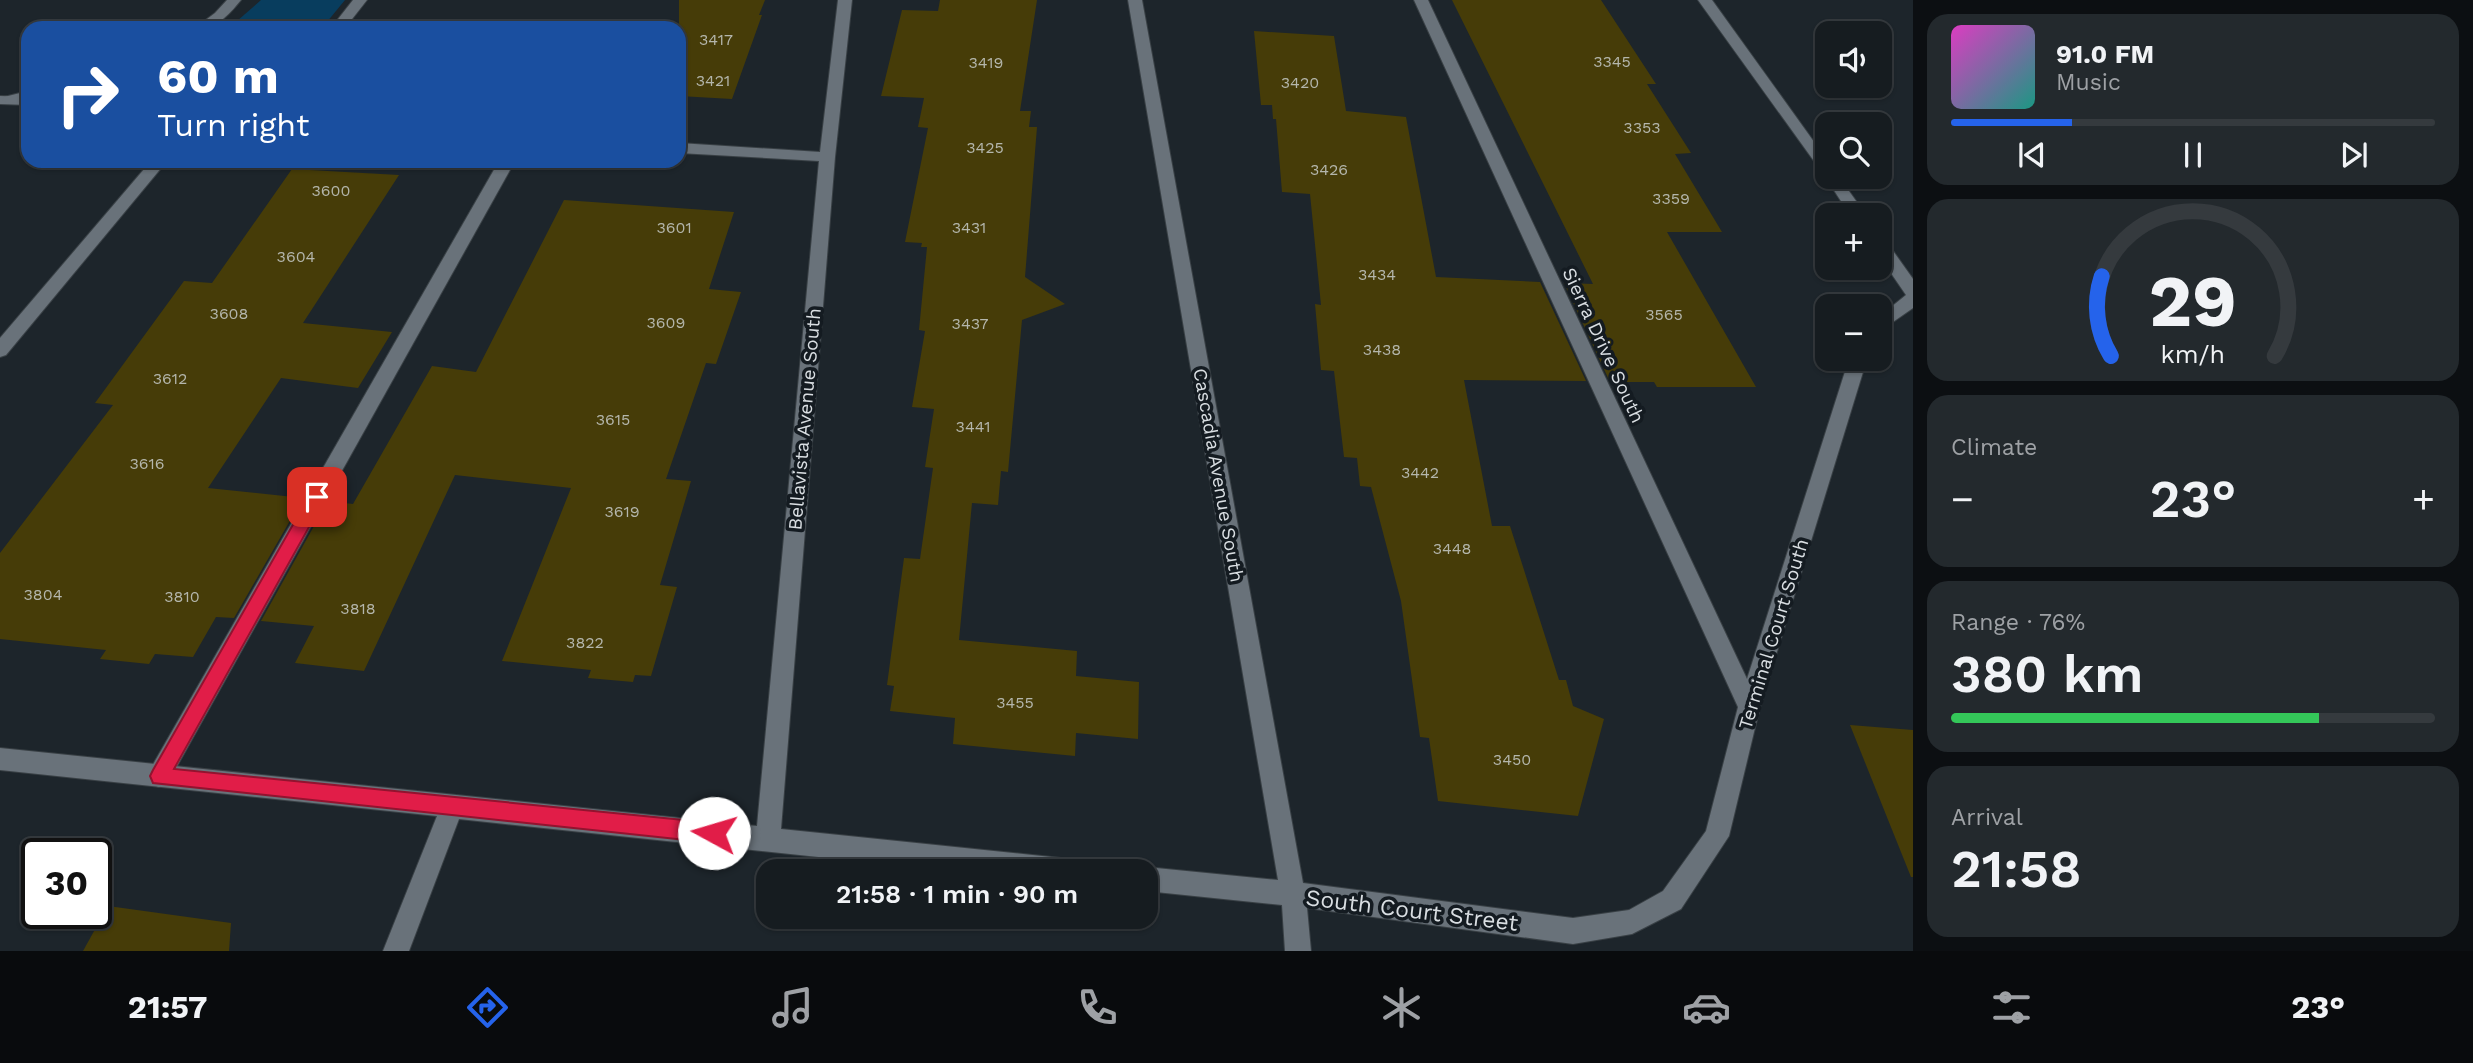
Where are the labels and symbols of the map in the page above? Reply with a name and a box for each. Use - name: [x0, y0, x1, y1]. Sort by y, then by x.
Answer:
- house number: 3417: [699, 30, 733, 49]
- house number: 3345: [1593, 52, 1631, 71]
- house number: 3419: [969, 53, 1003, 72]
- house number: 3421: [696, 71, 730, 90]
- house number: 3420: [1281, 73, 1319, 92]
- house number: 3353: [1623, 118, 1661, 137]
- house number: 3425: [966, 138, 1004, 157]
- house number: 3426: [1310, 160, 1348, 179]
- house number: 3600: [312, 181, 350, 200]
- house number: 3359: [1652, 189, 1690, 208]
- house number: 3601: [656, 218, 692, 237]
- house number: 3431: [952, 218, 986, 237]
- house number: 3604: [277, 247, 316, 266]
- street label: Sierra Drive South: [1557, 264, 1650, 427]
- house number: 3434: [1358, 265, 1396, 284]
- house number: 3608: [210, 304, 248, 323]
- house number: 3565: [1645, 305, 1683, 324]
- street label: Bellavista Avenue South: [783, 307, 826, 531]
- house number: 3609: [647, 313, 685, 332]
- house number: 3437: [952, 314, 988, 333]
- house number: 3438: [1363, 340, 1401, 359]
- street label: Cascadia Avenue South: [1188, 366, 1249, 584]
- house number: 3612: [153, 369, 187, 388]
- house number: 3615: [596, 410, 630, 429]
- house number: 3441: [956, 417, 990, 436]
- house number: 3616: [129, 454, 165, 473]
- house number: 3442: [1401, 463, 1439, 482]
- pin: [287, 467, 347, 527]
- house number: 3619: [604, 502, 640, 521]
- street label: Terminal Court South: [1734, 536, 1813, 732]
- house number: 3448: [1433, 539, 1471, 558]
- house number: 3804: [24, 585, 63, 604]
- house number: 3810: [164, 587, 200, 606]
- house number: 3818: [340, 599, 376, 618]
- house number: 3822: [566, 633, 604, 652]
- house number: 3455: [996, 693, 1034, 712]
- house number: 3450: [1493, 750, 1531, 769]
- position arrow: [677, 796, 751, 870]
- speed limit sign: 30: [21, 838, 112, 929]
- street label: South Court Street: [1304, 884, 1520, 937]

